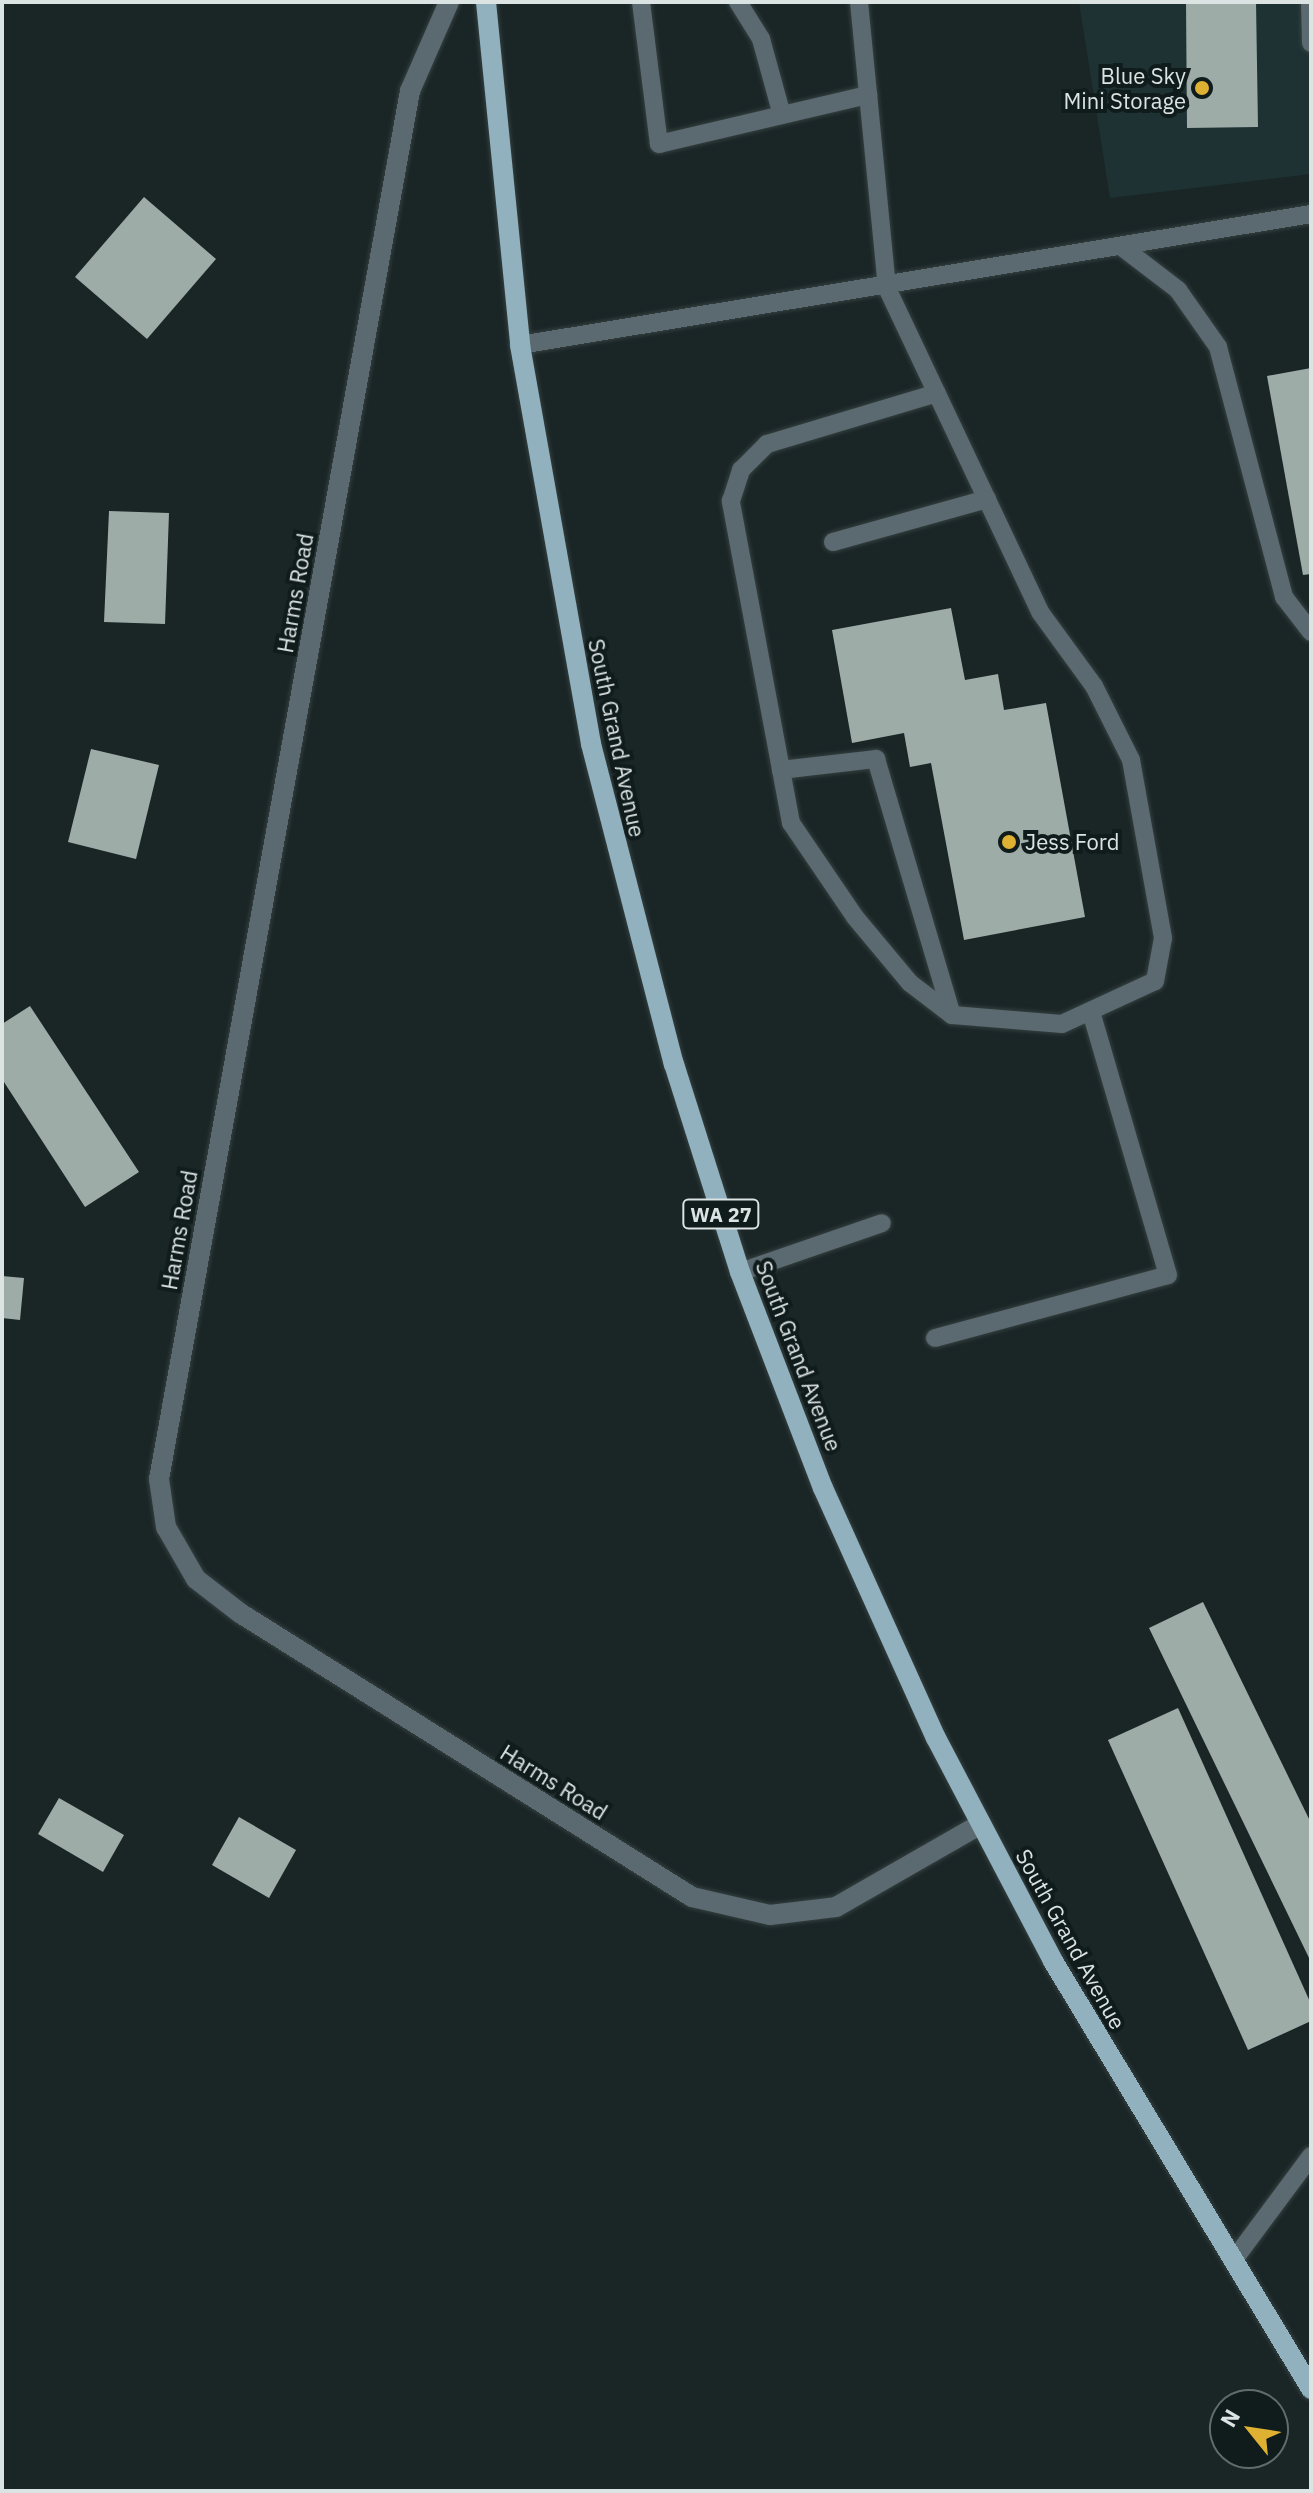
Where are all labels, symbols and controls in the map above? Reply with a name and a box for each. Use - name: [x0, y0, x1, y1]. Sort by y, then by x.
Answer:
- place label: Blue Sky Mini Storage: [1063, 62, 1186, 114]
- marker: Blue Sky Mini Storage: [1193, 79, 1211, 97]
- street label: Harms Road: [271, 531, 319, 655]
- street label: South Grand Avenue: [583, 636, 651, 840]
- place label: Jess Ford: [1025, 829, 1120, 855]
- marker: Jess Ford: [1000, 833, 1018, 851]
- street label: Harms Road: [155, 1168, 203, 1292]
- road number: WA 27: [681, 1198, 761, 1230]
- street label: South Grand Avenue: [750, 1257, 848, 1455]
- street label: Harms Road: [496, 1739, 612, 1825]
- street label: South Grand Avenue: [1011, 1844, 1131, 2034]
- north arrow: [1209, 2389, 1289, 2469]
- text: N: [1213, 2404, 1246, 2432]

